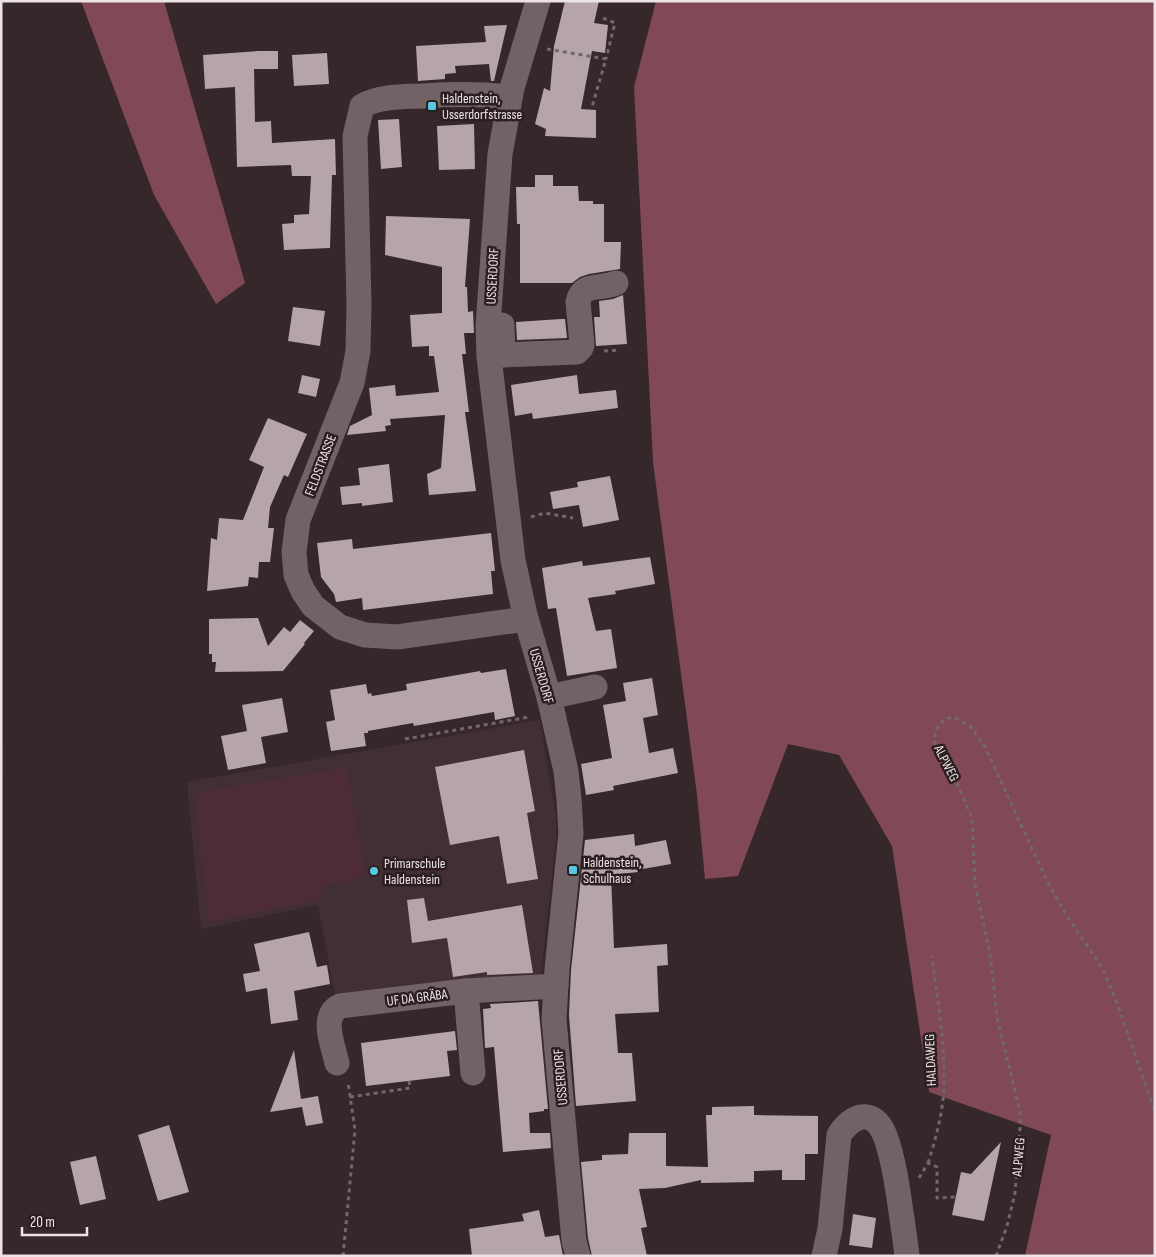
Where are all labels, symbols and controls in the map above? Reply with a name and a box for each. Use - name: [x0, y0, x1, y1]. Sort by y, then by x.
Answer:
- place label: Haldenstein, Usserdorfstrasse: [442, 90, 522, 123]
- marker: Haldenstein, Usserdorfstrasse: [426, 100, 438, 112]
- street label: USSERDORF: [483, 247, 502, 305]
- street label: FELDSTRASSE: [301, 432, 340, 498]
- street label: USSERDORF: [526, 647, 558, 706]
- street label: ALPWEG: [930, 741, 963, 784]
- place label: Haldenstein, Schulhaus: [583, 854, 642, 887]
- place label: Primarschule Haldenstein: [384, 855, 445, 888]
- marker: Haldenstein, Schulhaus: [567, 864, 579, 876]
- marker: Primarschule Haldenstein: [368, 865, 380, 877]
- street label: UF DA GRÄBA: [386, 985, 449, 1010]
- street label: HALDAWEG: [921, 1034, 940, 1086]
- street label: USSERDORF: [550, 1047, 571, 1106]
- street label: ALPWEG: [1008, 1137, 1029, 1178]
- scale bar: [22, 1204, 88, 1236]
- text: 20 m: [30, 1213, 55, 1232]

